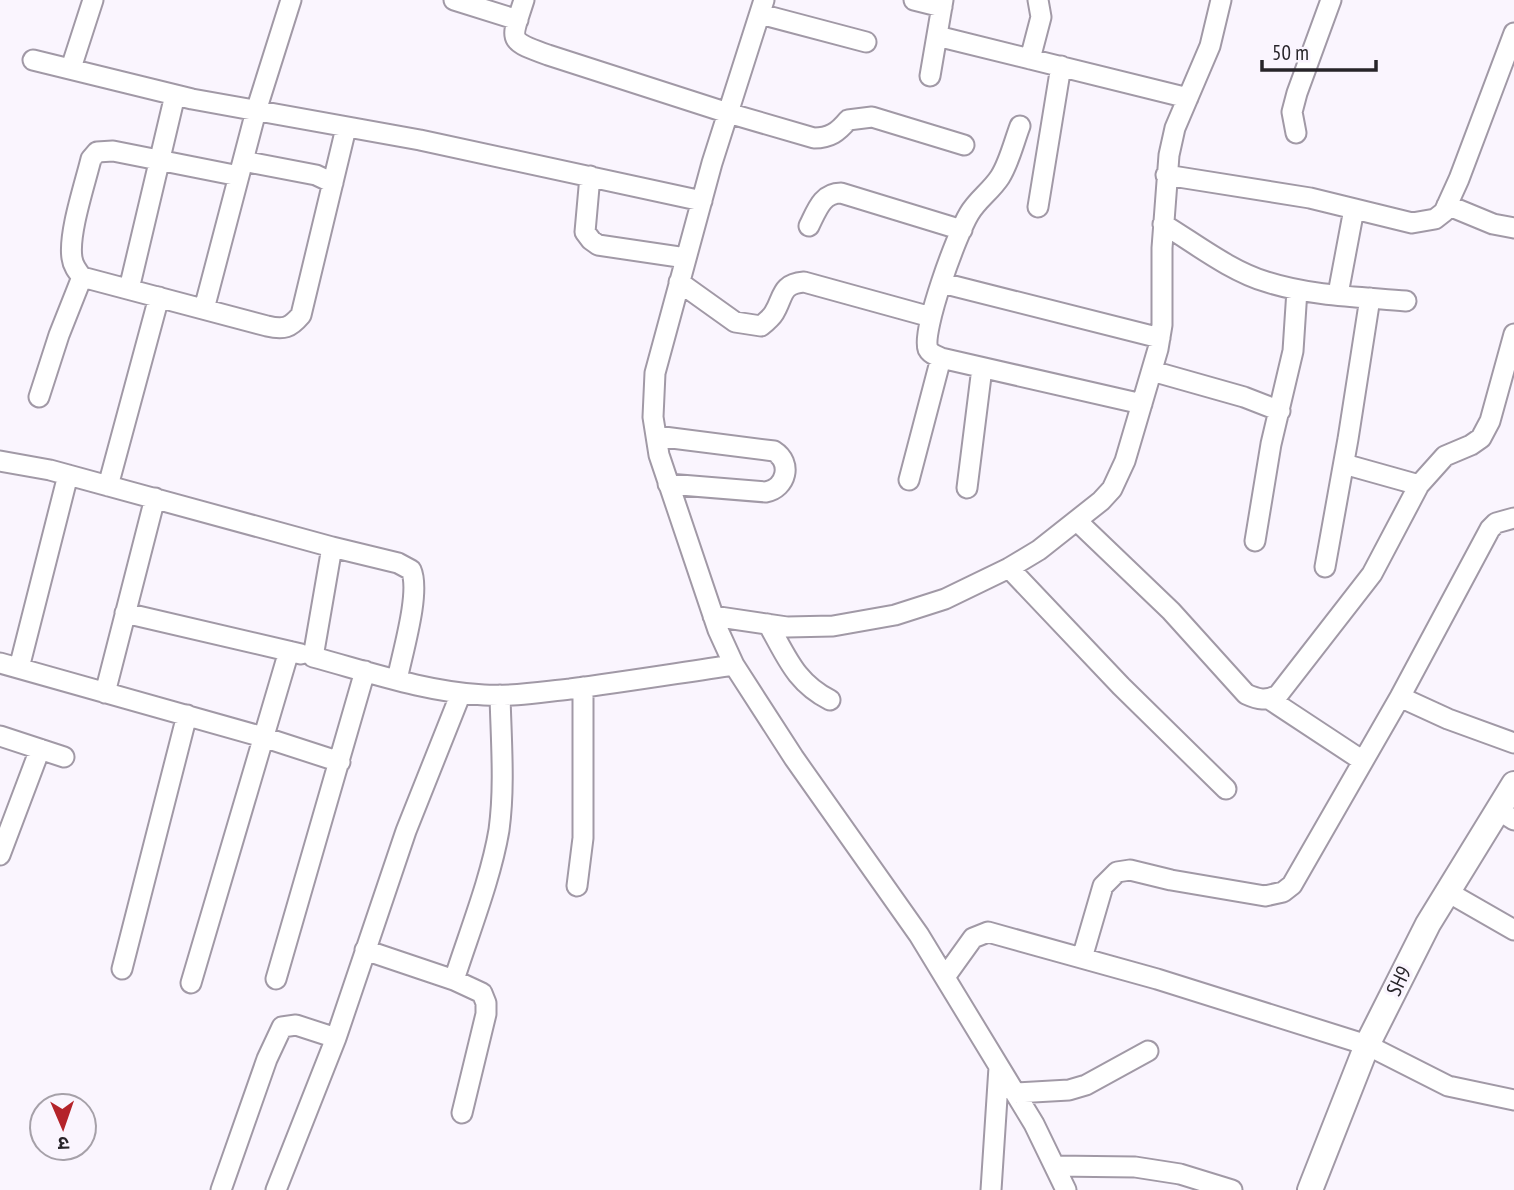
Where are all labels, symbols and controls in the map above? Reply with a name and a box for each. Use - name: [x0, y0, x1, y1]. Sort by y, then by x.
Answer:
- scale bar: [1262, 28, 1376, 72]
- text: 50 m: [1272, 39, 1309, 66]
- street label: SH9: [1380, 962, 1417, 1000]
- north arrow: [28, 1092, 98, 1162]
- text: उ: [57, 1132, 70, 1156]

